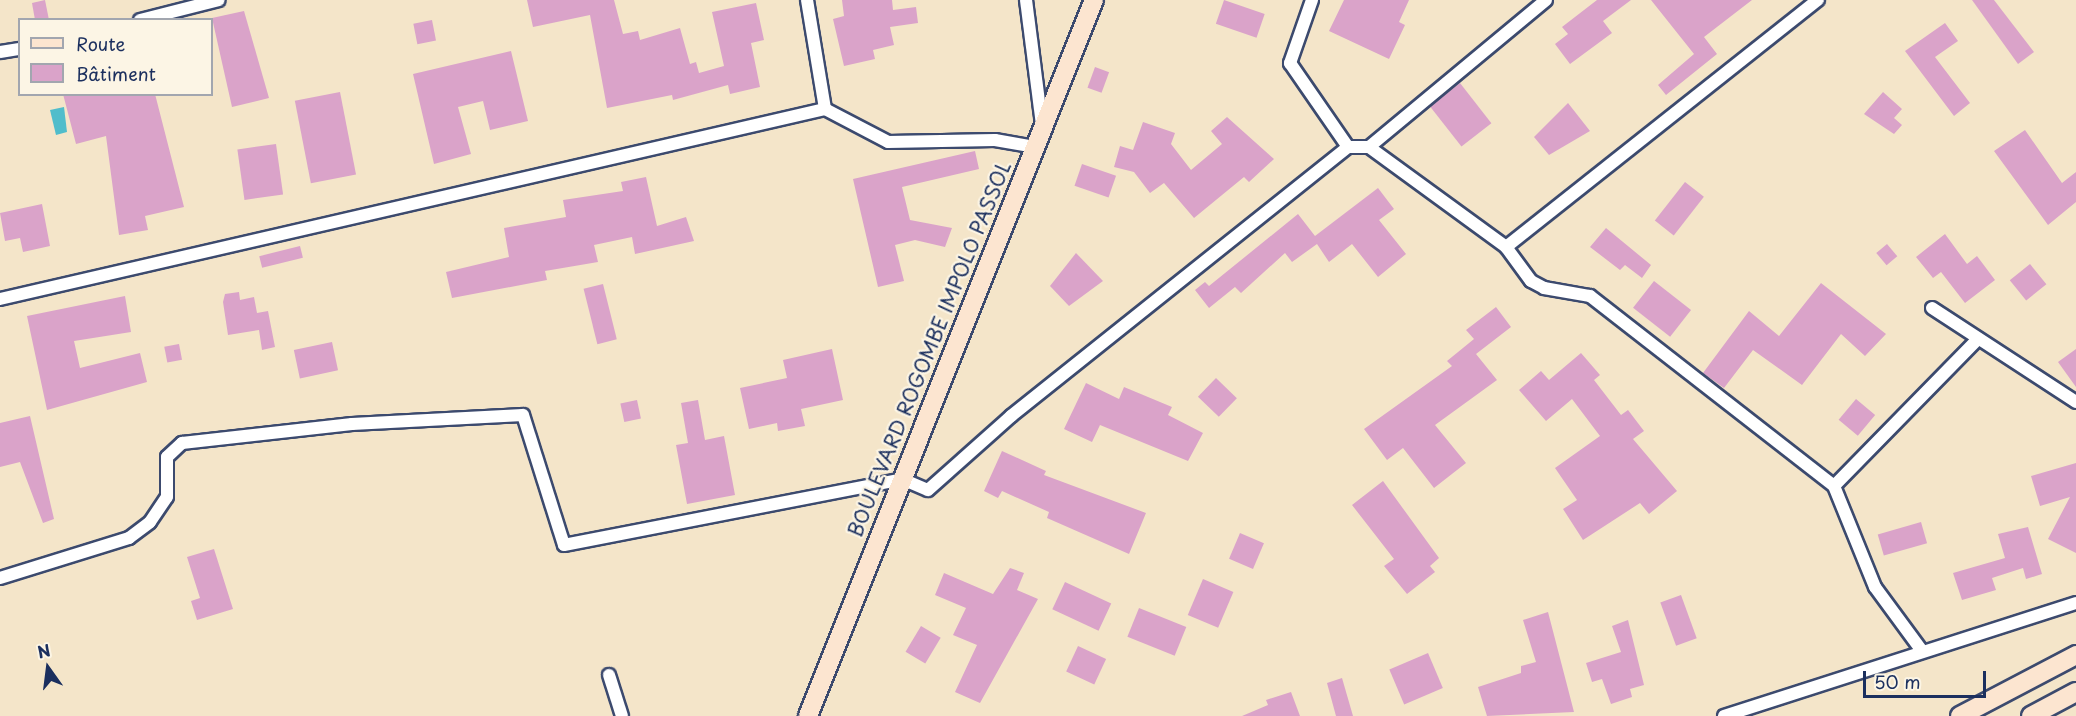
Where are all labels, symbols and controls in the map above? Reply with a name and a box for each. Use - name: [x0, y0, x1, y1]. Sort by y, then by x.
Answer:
- legend: [18, 18, 213, 96]
- text: Route: [76, 30, 125, 57]
- text: Bâtiment: [76, 60, 156, 87]
- street label: BOULEVARD ROGOMBE IMPOLO PASSOL: [841, 155, 1017, 543]
- text: N: [35, 637, 53, 664]
- north arrow: [18, 638, 78, 698]
- scale bar: [1866, 659, 1989, 697]
- text: 50 m: [1874, 668, 1921, 695]

